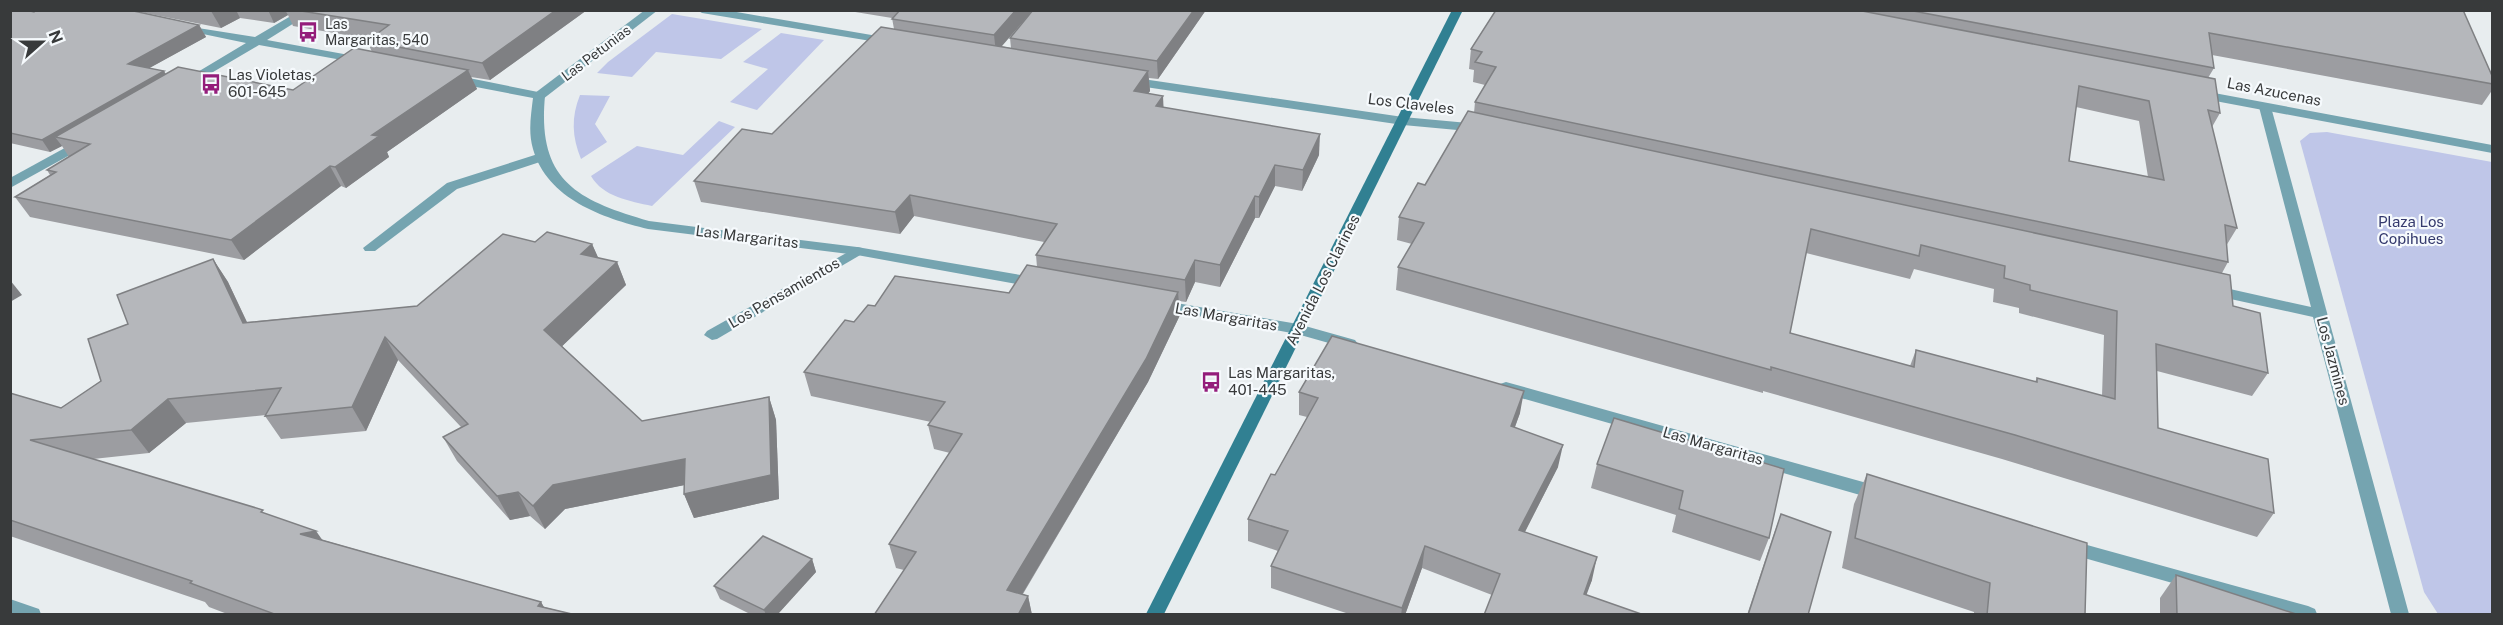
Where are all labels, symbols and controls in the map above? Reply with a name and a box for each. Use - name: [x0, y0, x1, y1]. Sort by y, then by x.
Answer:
- north arrow: [12, 12, 72, 72]
- place label: Las Margaritas, 540: [325, 16, 429, 48]
- bus stop icon: Las Margaritas, 540: [296, 20, 320, 44]
- street label: Las Petunias: [558, 22, 634, 84]
- text: N: [44, 28, 67, 46]
- place label: Las Violetas, 601-645: [228, 66, 315, 100]
- bus stop icon: Las Violetas, 601-645: [199, 72, 223, 96]
- street label: Las Azucenas: [2226, 74, 2323, 109]
- street label: Los Claveles: [1367, 90, 1455, 117]
- street label: Avenida Los Clarines: [1282, 212, 1363, 348]
- park label: Plaza Los Copihues: [2378, 213, 2444, 247]
- street label: Las Margaritas: [695, 222, 799, 251]
- street label: Los Pensamientos: [725, 254, 842, 331]
- street label: Las Margaritas: [1174, 299, 1279, 334]
- street label: Los Jazmines: [2314, 315, 2353, 407]
- place label: Las Margaritas, 401-445: [1228, 364, 1335, 398]
- bus stop icon: Las Margaritas, 401-445: [1199, 370, 1223, 394]
- street label: Las Margaritas: [1661, 423, 1765, 468]

